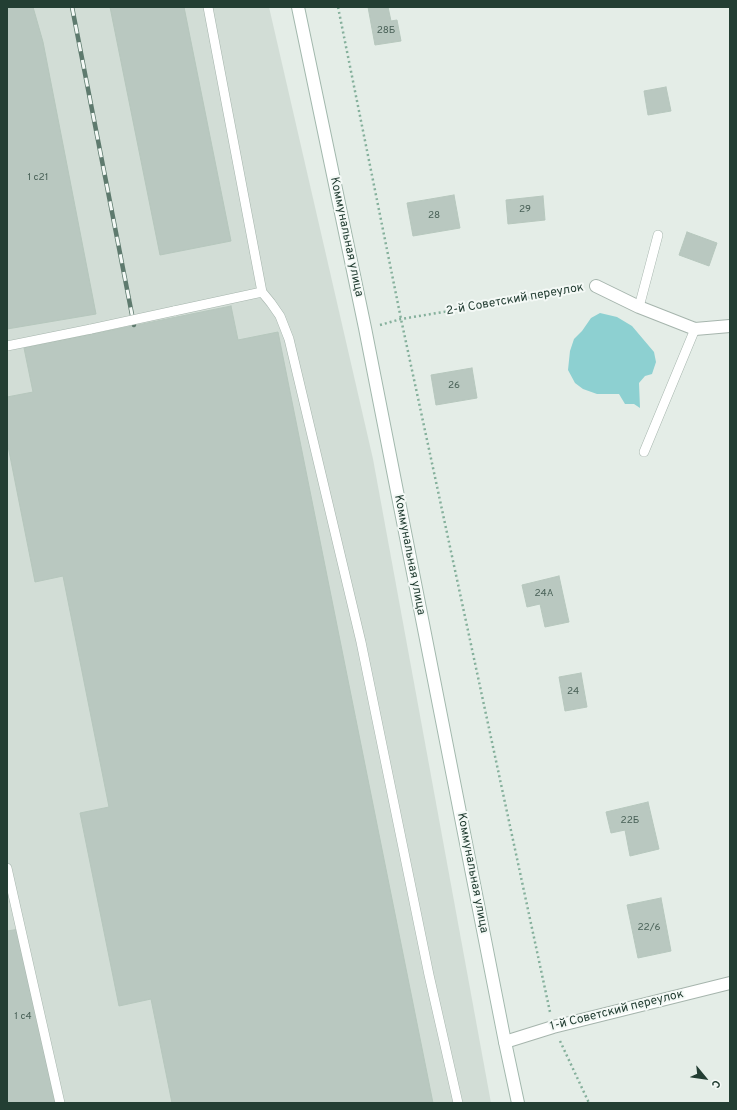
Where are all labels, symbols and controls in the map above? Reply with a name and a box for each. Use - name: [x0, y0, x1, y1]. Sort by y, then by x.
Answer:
- house number: 28Б: [377, 25, 395, 37]
- house number: 1 с21: [28, 172, 48, 184]
- street label: Коммунальная улица: [326, 176, 366, 298]
- house number: 29: [519, 204, 531, 216]
- house number: 28: [428, 210, 440, 222]
- street label: 2-й Советский переулок: [445, 281, 585, 319]
- house number: 26: [448, 380, 460, 392]
- street label: Коммунальная улица: [390, 494, 428, 616]
- house number: 24А: [535, 588, 553, 600]
- house number: 24: [567, 686, 579, 698]
- street label: Коммунальная улица: [453, 812, 491, 934]
- house number: 22Б: [621, 815, 639, 827]
- house number: 22/6: [637, 922, 661, 934]
- street label: 1-й Советский переулок: [549, 987, 685, 1035]
- house number: 1 с4: [14, 1011, 32, 1023]
- north arrow: [685, 1058, 725, 1098]
- text: С: [708, 1077, 723, 1090]

